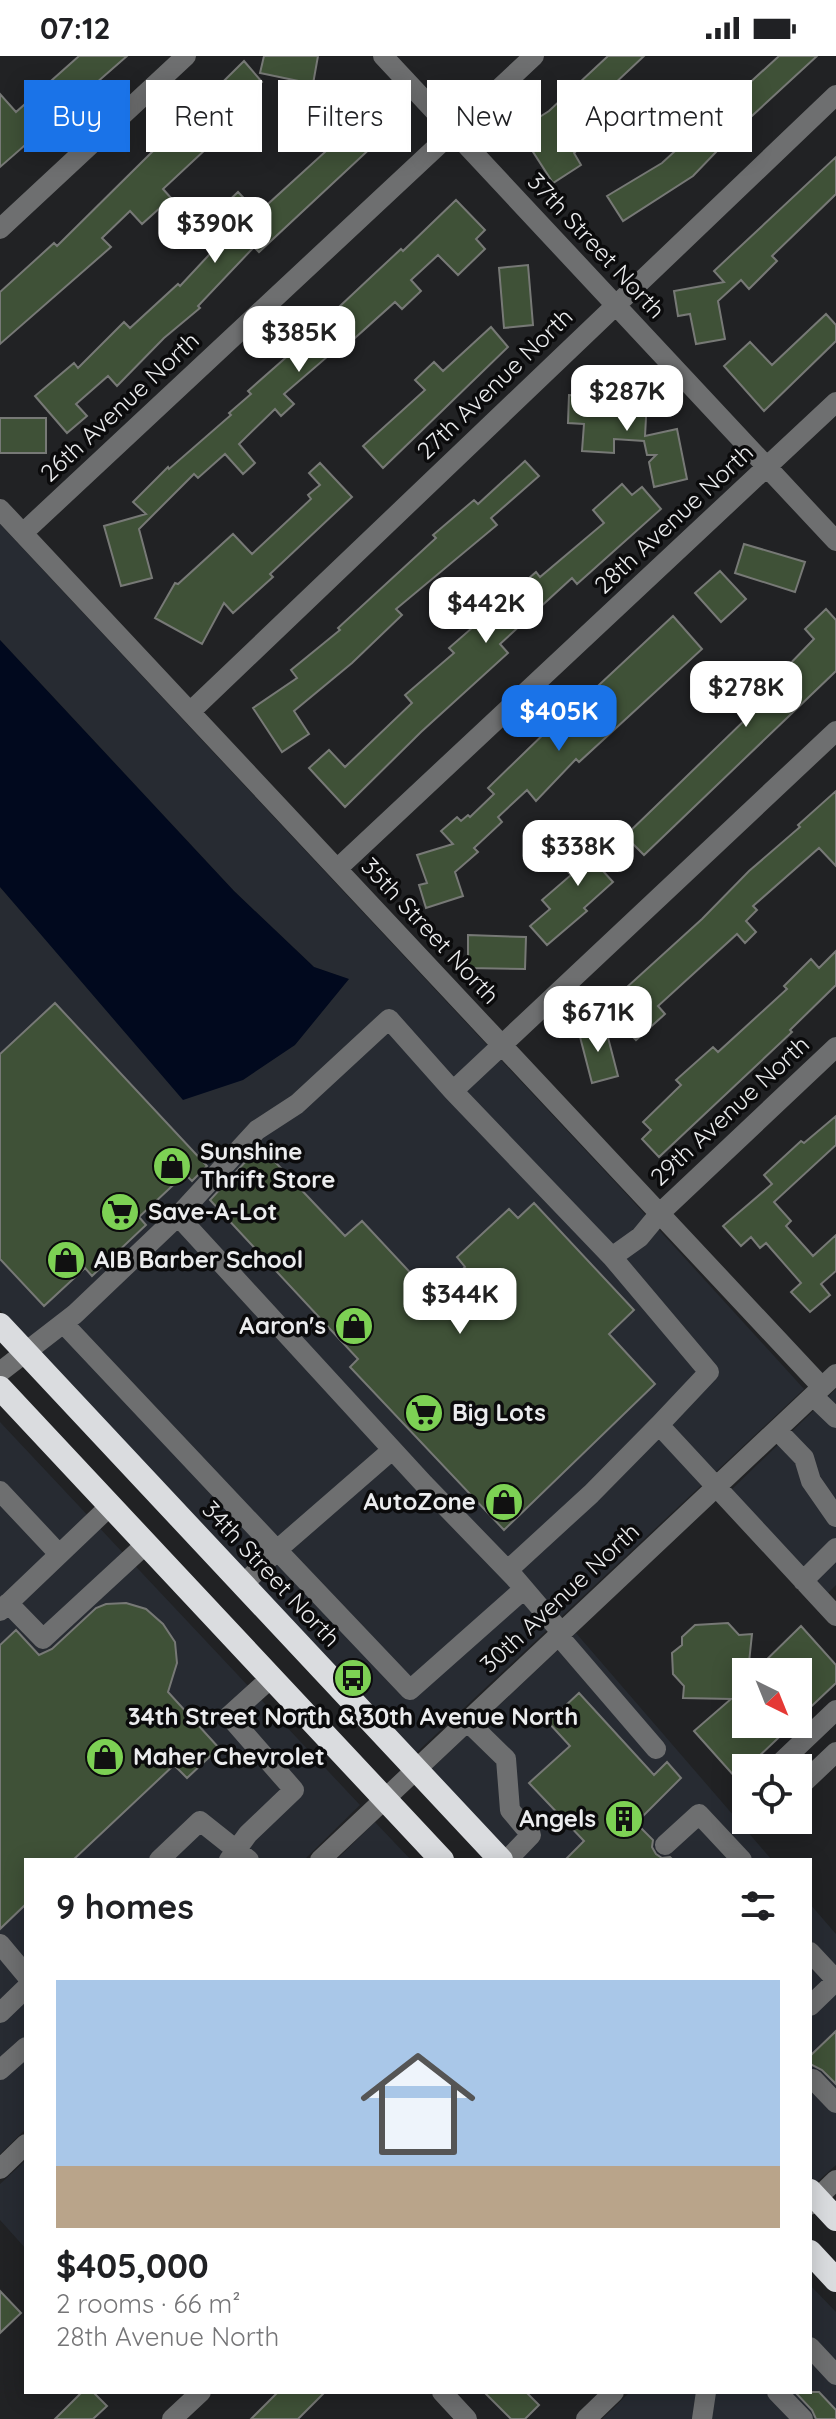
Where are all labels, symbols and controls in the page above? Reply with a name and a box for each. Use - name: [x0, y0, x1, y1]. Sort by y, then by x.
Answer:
- text: 07:12: [40, 9, 111, 47]
- chip: Buy: [24, 80, 130, 152]
- chip: Rent: [146, 80, 262, 152]
- chip: Filters: [278, 80, 411, 152]
- chip: New: [427, 80, 541, 152]
- chip: Apartment: [557, 80, 752, 152]
- street label: 37th Street North: [522, 166, 672, 324]
- pin: $390K: [159, 197, 271, 265]
- text: $390K: [176, 206, 254, 239]
- street label: 27th Avenue North: [410, 301, 578, 465]
- pin: $385K: [243, 306, 355, 374]
- text: $385K: [261, 315, 337, 348]
- street label: 26th Avenue North: [34, 325, 205, 488]
- pin: $287K: [571, 365, 683, 433]
- text: $287K: [589, 374, 665, 407]
- street label: 28th Avenue North: [588, 437, 759, 600]
- pin: $442K: [430, 577, 542, 645]
- text: $442K: [447, 586, 525, 619]
- pin: $278K: [690, 661, 802, 729]
- text: $278K: [708, 670, 784, 703]
- pin: $405K: [503, 685, 615, 753]
- text: $405K: [520, 694, 598, 727]
- pin: $338K: [522, 820, 634, 888]
- text: $338K: [541, 829, 615, 862]
- street label: 35th Street North: [355, 851, 506, 1010]
- pin: $671K: [542, 986, 654, 1054]
- text: $671K: [562, 995, 634, 1028]
- street label: 29th Avenue North: [644, 1029, 815, 1192]
- place label: Sunshine Thrift Store: [200, 1136, 335, 1194]
- shop icon: Sunshine Thrift Store: [151, 1145, 193, 1187]
- supermarket icon: Save-A-Lot: [99, 1191, 141, 1233]
- place label: Save-A-Lot: [148, 1196, 277, 1226]
- shop icon: AIB Barber School: [45, 1239, 87, 1281]
- place label: AIB Barber School: [94, 1244, 303, 1274]
- pin: $344K: [404, 1268, 516, 1336]
- text: $344K: [421, 1277, 499, 1310]
- shop icon: Aaron's: [333, 1305, 375, 1347]
- place label: Aaron's: [239, 1310, 326, 1340]
- supermarket icon: Big Lots: [403, 1392, 445, 1434]
- place label: Big Lots: [452, 1397, 546, 1427]
- shop icon: AutoZone: [483, 1481, 525, 1523]
- place label: AutoZone: [364, 1486, 476, 1516]
- street label: 34th Street North: [196, 1494, 347, 1653]
- street label: 30th Avenue North: [473, 1516, 645, 1679]
- bus stop icon: 34th Street North & 30th Avenue North: [332, 1657, 374, 1699]
- north arrow: [732, 1658, 812, 1738]
- map controls: [732, 1658, 812, 1834]
- place label: 34th Street North & 30th Avenue North: [128, 1701, 578, 1731]
- shop icon: Maher Chevrolet: [84, 1736, 126, 1778]
- place label: Maher Chevrolet: [133, 1741, 325, 1771]
- button: locate: [732, 1754, 812, 1834]
- building icon: Angels: [603, 1798, 645, 1840]
- place label: Angels: [519, 1803, 596, 1833]
- icon: filters: [736, 1884, 780, 1928]
- text: 9 homes: [56, 1885, 194, 1928]
- icon: home: [346, 2032, 490, 2176]
- text: $405,000: [56, 2244, 209, 2287]
- text: 2 rooms · 66 m²: [56, 2287, 241, 2320]
- text: 28th Avenue North: [56, 2320, 279, 2353]

